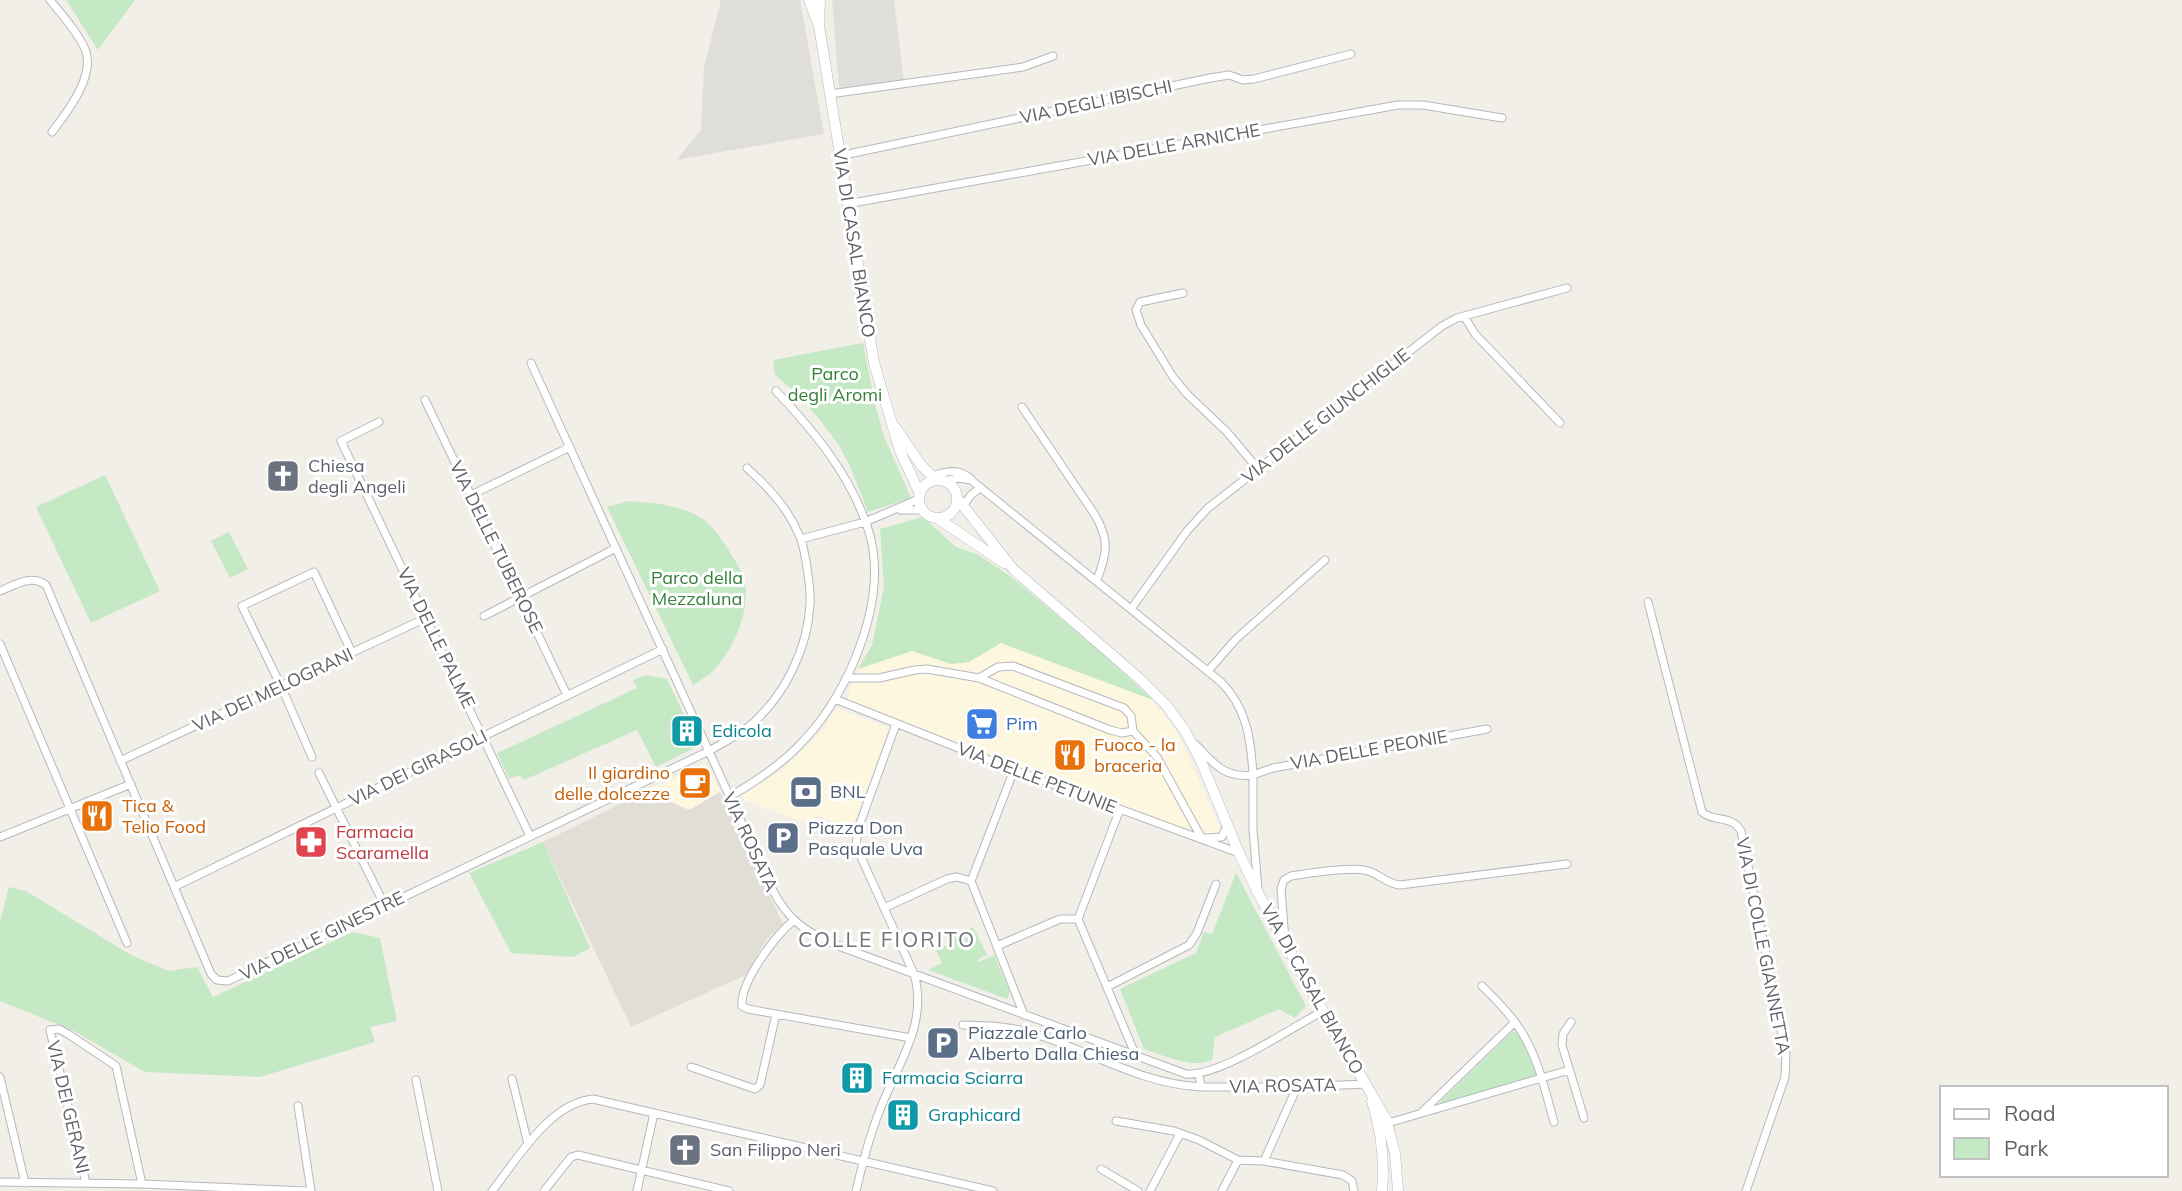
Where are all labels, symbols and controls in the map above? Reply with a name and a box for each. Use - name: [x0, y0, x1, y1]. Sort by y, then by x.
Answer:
- street label: VIA DEGLI IBISCHI: [1018, 74, 1174, 129]
- street label: VIA DELLE ARNICHE: [1086, 118, 1262, 171]
- street label: VIA DI CASAL BIANCO: [828, 147, 881, 339]
- street label: VIA DELLE GIUNCHIGLIE: [1237, 343, 1415, 489]
- park label: Parco degli Aromi: [788, 362, 882, 406]
- place label: Chiesa degli Angeli: [308, 454, 406, 498]
- church icon: Chiesa degli Angeli: [264, 457, 302, 495]
- street label: VIA DELLE TUBEROSE: [445, 457, 548, 637]
- street label: VIA DELLE PALME: [392, 564, 480, 712]
- park label: Parco della Mezzaluna: [651, 566, 743, 610]
- street label: VIA DEI MELOGRANI: [189, 642, 357, 737]
- supermarket icon: Pim: [963, 705, 1001, 743]
- building icon: Edicola: [668, 712, 706, 750]
- place label: Pim: [1006, 712, 1038, 735]
- place label: Edicola: [712, 719, 772, 742]
- street label: VIA DEI GIRASOLI: [345, 724, 491, 811]
- street label: VIA DELLE PEONIE: [1289, 724, 1449, 775]
- place label: Fuoco - la braceria: [1094, 733, 1176, 777]
- restaurant icon: Fuoco - la braceria: [1051, 736, 1089, 774]
- street label: VIA DELLE PETUNIE: [954, 737, 1120, 819]
- place label: Il giardino delle dolcezze: [554, 761, 670, 805]
- cafe icon: Il giardino delle dolcezze: [676, 764, 714, 802]
- bank icon: BNL: [787, 773, 825, 811]
- place label: BNL: [830, 780, 866, 803]
- street label: VIA ROSATA: [717, 788, 784, 895]
- place label: Tica & Telio Food: [122, 794, 206, 838]
- restaurant icon: Tica & Telio Food: [78, 797, 116, 835]
- place label: Piazza Don Pasquale Uva: [808, 816, 923, 860]
- parking icon: Piazza Don Pasquale Uva: [764, 819, 802, 857]
- place label: Farmacia Scaramella: [336, 820, 429, 864]
- pharmacy icon: Farmacia Scaramella: [292, 823, 330, 861]
- street label: VIA DI COLLE GIANNETTA: [1731, 835, 1796, 1056]
- street label: VIA DELLE GINESTRE: [236, 886, 408, 985]
- street label: VIA DI CASAL BIANCO: [1256, 899, 1369, 1078]
- district label: COLLE FIORITO: [798, 926, 976, 952]
- place label: Piazzale Carlo Alberto Dalla Chiesa: [968, 1021, 1139, 1065]
- parking icon: Piazzale Carlo Alberto Dalla Chiesa: [924, 1024, 962, 1062]
- street label: VIA DEI GERANI: [42, 1038, 95, 1176]
- building icon: Farmacia Sciarra: [838, 1059, 876, 1097]
- place label: Farmacia Sciarra: [882, 1066, 1023, 1089]
- street label: VIA ROSATA: [1229, 1073, 1337, 1098]
- legend: [1940, 1086, 2168, 1177]
- building icon: Graphicard: [884, 1096, 922, 1134]
- text: Road: [2004, 1100, 2055, 1126]
- place label: Graphicard: [928, 1103, 1021, 1126]
- church icon: San Filippo Neri: [666, 1131, 704, 1169]
- text: Park: [2004, 1135, 2048, 1161]
- place label: San Filippo Neri: [710, 1138, 841, 1161]

